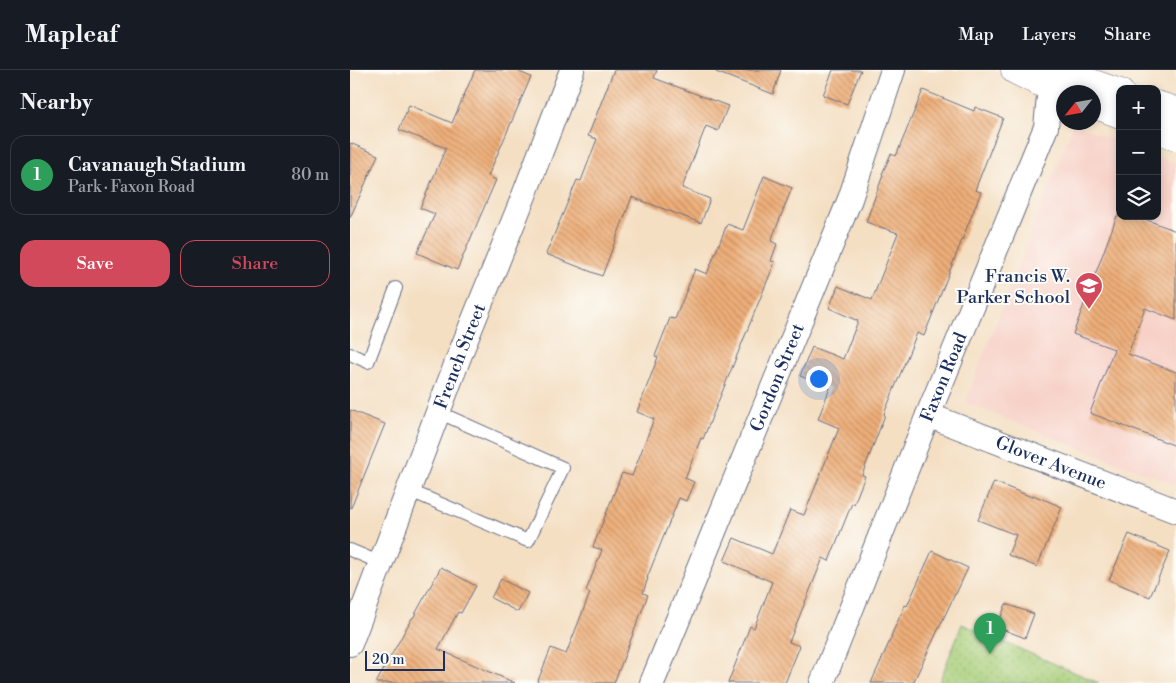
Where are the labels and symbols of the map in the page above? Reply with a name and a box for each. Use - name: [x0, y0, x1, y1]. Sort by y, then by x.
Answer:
- north arrow: [1056, 85, 1101, 130]
- place label: Francis W. Parker School: [957, 265, 1071, 309]
- school or university icon: Francis W. Parker School: [1074, 271, 1104, 310]
- street label: French Street: [429, 299, 491, 412]
- street label: Gordon Street: [745, 320, 810, 435]
- street label: Faxon Road: [915, 328, 972, 425]
- your location: [806, 366, 832, 392]
- street label: Glover Avenue: [992, 431, 1110, 494]
- pin: 1: [974, 613, 1006, 654]
- scale bar: [365, 648, 445, 671]

